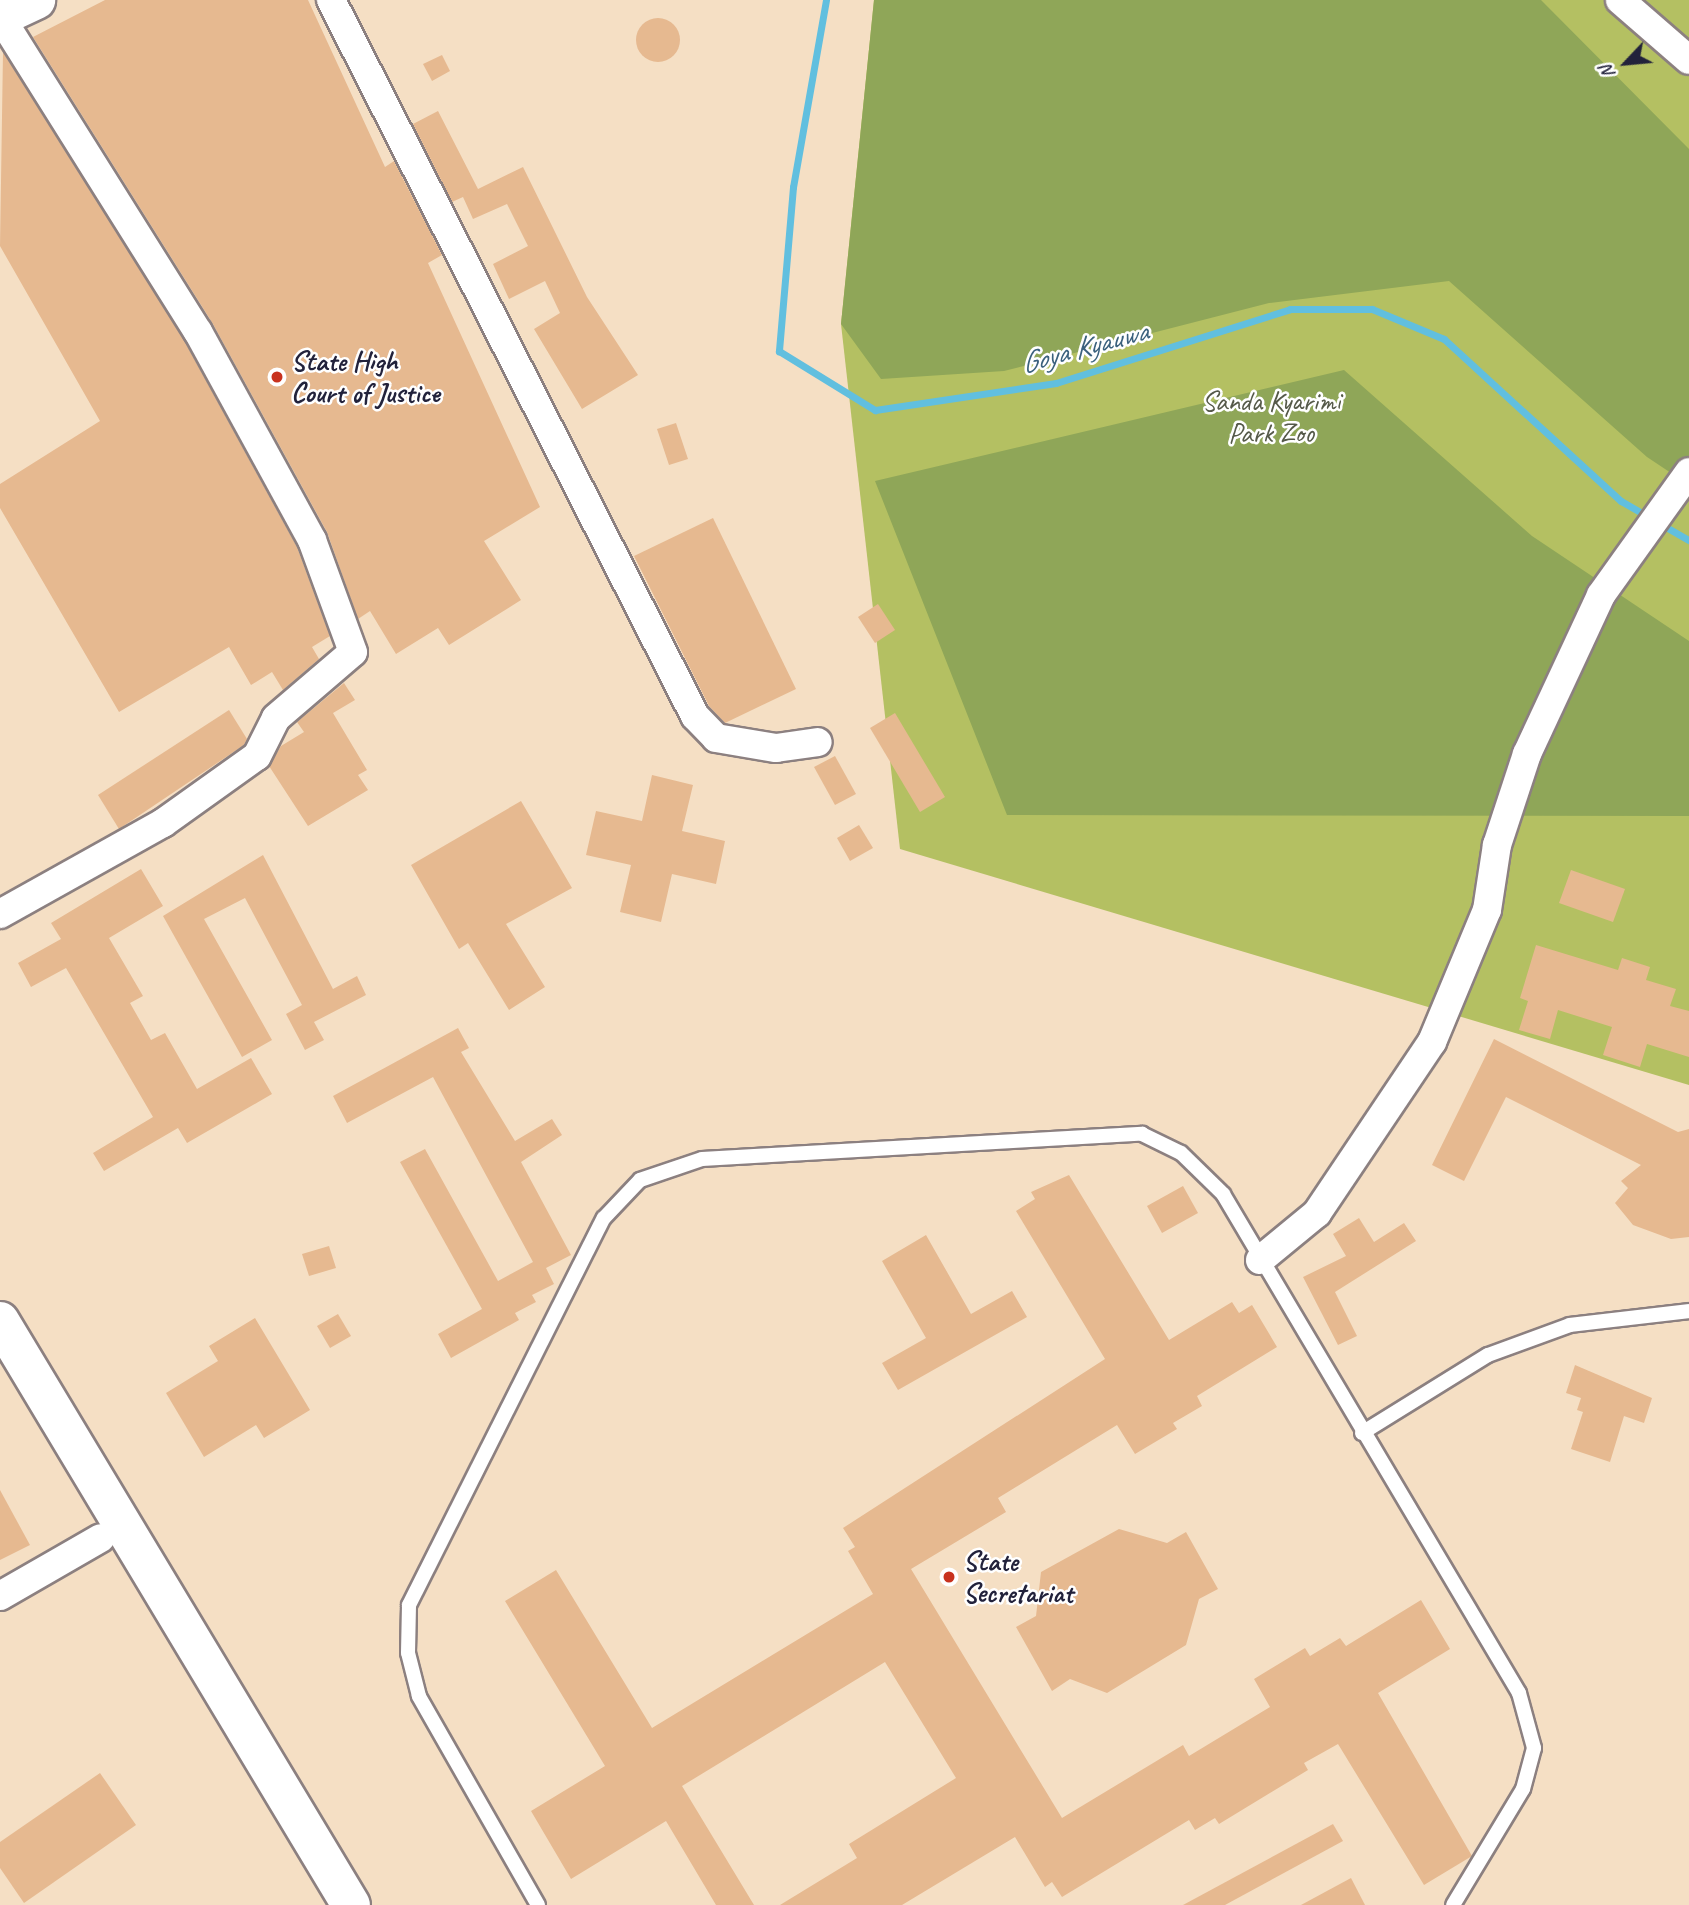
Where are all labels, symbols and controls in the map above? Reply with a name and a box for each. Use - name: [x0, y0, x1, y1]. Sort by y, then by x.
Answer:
- north arrow: [1591, 28, 1661, 98]
- text: N: [1594, 62, 1620, 83]
- water label: Goya Kyauwa: [1016, 313, 1152, 381]
- place label: State High Court of Justice: [291, 344, 440, 410]
- marker: State High Court of Justice: [269, 369, 285, 385]
- park label: Sanda Kyarimi Park Zoo: [1202, 384, 1340, 450]
- place label: State Secretariat: [963, 1544, 1073, 1610]
- marker: State Secretariat: [941, 1569, 957, 1585]

